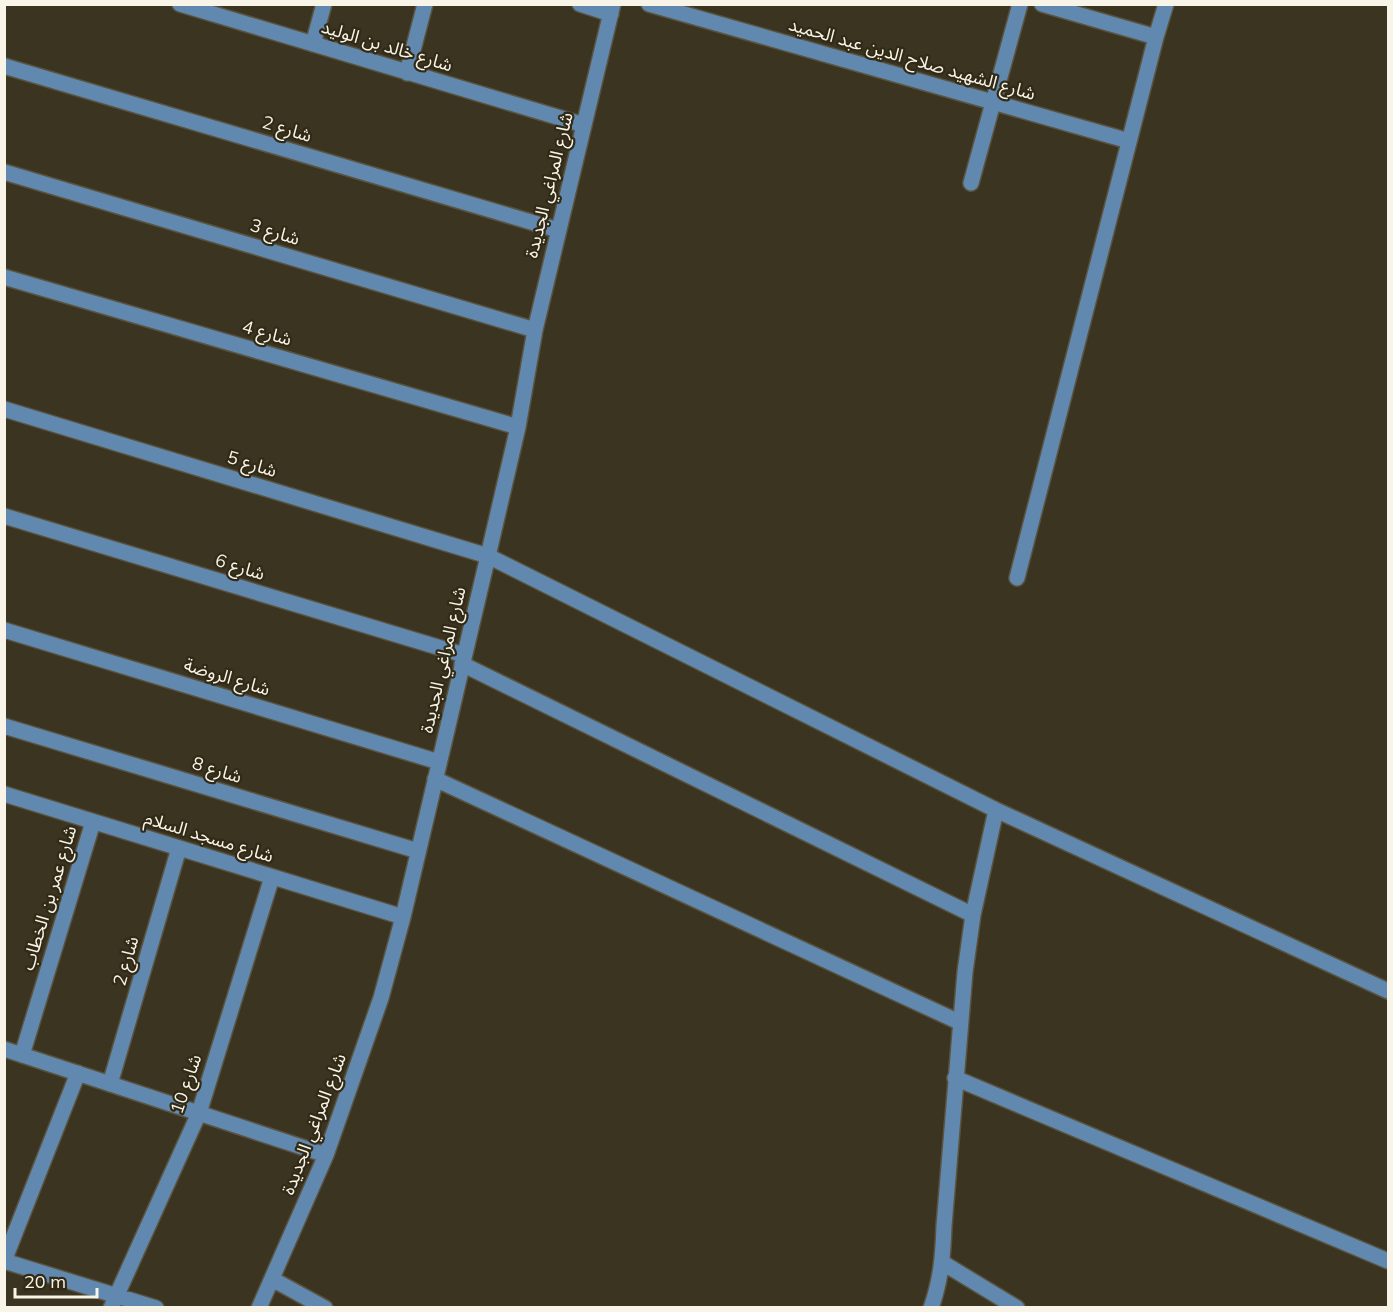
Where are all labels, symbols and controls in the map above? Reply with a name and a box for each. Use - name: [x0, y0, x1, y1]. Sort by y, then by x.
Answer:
- street label: شارع الشهيد صلاح الدين عبد الحميد: [785, 12, 1038, 108]
- street label: شارع خالد بن الوليد: [318, 15, 455, 79]
- street label: شارع 2: [259, 110, 315, 150]
- street label: شارع المراغي الجديدة: [519, 110, 581, 261]
- street label: شارع 3: [247, 213, 303, 253]
- street label: شارع 4: [239, 314, 295, 353]
- street label: شارع 5: [224, 445, 280, 485]
- street label: شارع 6: [212, 548, 268, 588]
- street label: شارع المراغي الجديدة: [415, 585, 473, 736]
- street label: شارع الروضة: [180, 653, 273, 703]
- street label: شارع 8: [189, 751, 245, 791]
- street label: شارع مسجد السلام: [141, 806, 277, 870]
- street label: شارع عمر بن الخطاب: [16, 823, 84, 974]
- street label: شارع 2: [107, 933, 146, 989]
- street label: شارع المراغي الجديدة: [276, 1050, 354, 1199]
- street label: شارع 10: [165, 1051, 209, 1118]
- scale bar: [15, 1261, 98, 1299]
- text: 20 m: [24, 1270, 66, 1293]

